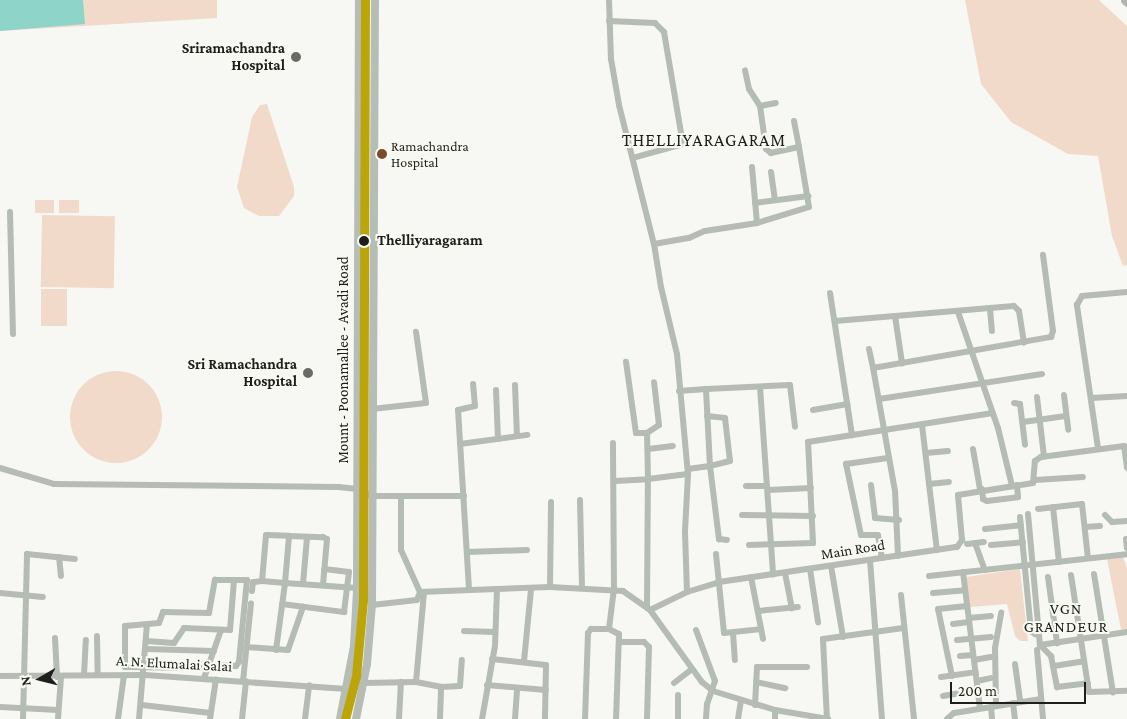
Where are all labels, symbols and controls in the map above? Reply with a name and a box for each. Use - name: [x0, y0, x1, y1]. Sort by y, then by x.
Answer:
- place label: Sriramachandra Hospital: [182, 39, 285, 74]
- marker: Sriramachandra Hospital: [289, 50, 303, 64]
- district label: THELLIYARAGARAM: [620, 129, 788, 151]
- place label: Ramachandra Hospital: [391, 138, 469, 170]
- marker: Ramachandra Hospital: [377, 149, 387, 159]
- marker: Thelliyaragaram: [355, 232, 373, 250]
- place label: Thelliyaragaram: [377, 232, 483, 250]
- street label: Mount - Poonamallee - Avadi Road: [335, 256, 353, 464]
- place label: Sri Ramachandra Hospital: [188, 355, 297, 390]
- marker: Sri Ramachandra Hospital: [301, 366, 315, 380]
- street label: Main Road: [820, 536, 886, 564]
- district label: VGN GRANDEUR: [1023, 599, 1109, 637]
- street label: A. N. Elumalai Salai: [115, 652, 233, 676]
- north arrow: [15, 654, 65, 704]
- scale bar: [952, 672, 1088, 704]
- text: N: [17, 675, 34, 687]
- text: 200 m: [958, 683, 997, 699]

